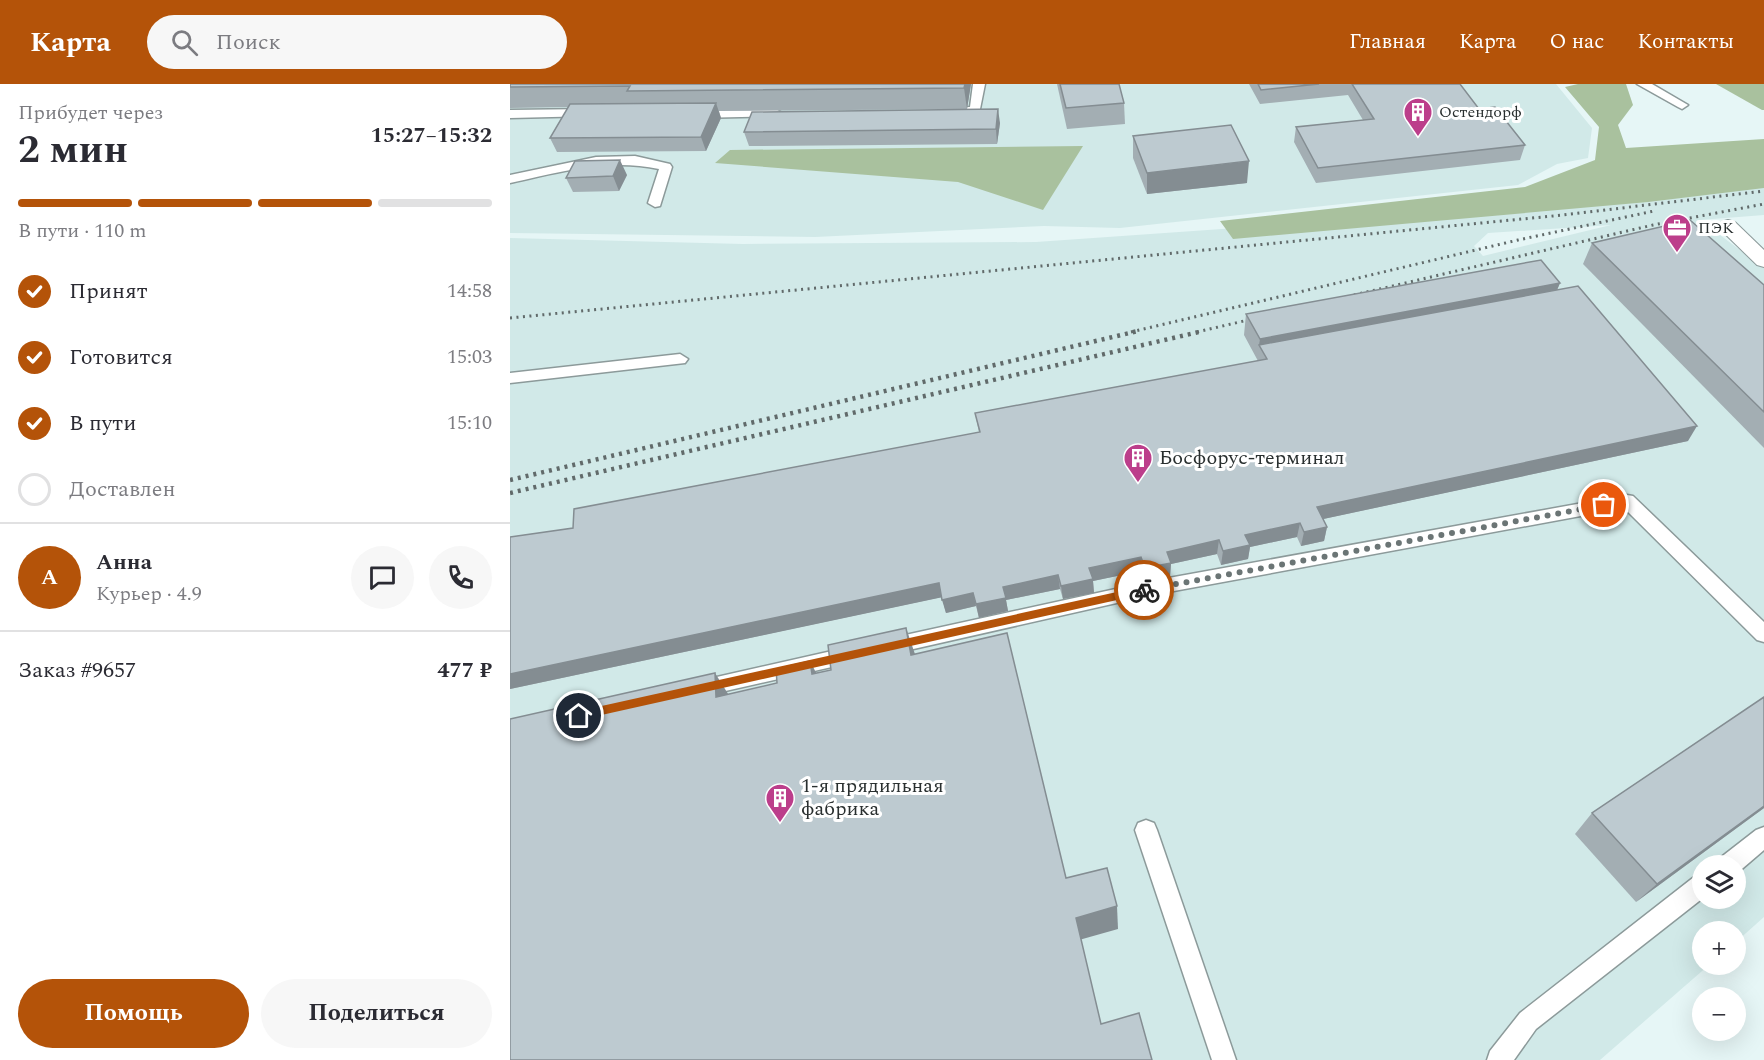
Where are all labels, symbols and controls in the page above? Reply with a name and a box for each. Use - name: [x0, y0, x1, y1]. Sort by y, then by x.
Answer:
- search box: [147, 15, 567, 69]
- text: Карта: [30, 21, 111, 64]
- icon: search: [168, 26, 201, 59]
- text: Поиск: [216, 26, 281, 59]
- text: Главная: [1349, 26, 1426, 58]
- text: Карта: [1459, 26, 1516, 58]
- text: О нас: [1549, 26, 1604, 58]
- text: Контакты: [1637, 26, 1734, 58]
- building icon: Остендорф: [1402, 96, 1434, 138]
- text: Прибудет через: [18, 98, 163, 128]
- place label: Остендорф: [1439, 100, 1522, 124]
- text: 15:27–15:32: [370, 119, 492, 152]
- text: 2 мин: [18, 121, 128, 180]
- office icon: ПЭК: [1661, 212, 1693, 254]
- text: В пути · 110 m: [18, 216, 146, 246]
- place label: ПЭК: [1698, 216, 1734, 240]
- icon: check: [18, 275, 51, 308]
- text: Принят: [69, 275, 148, 308]
- text: 14:58: [447, 276, 492, 306]
- icon: check: [18, 341, 51, 374]
- text: Готовится: [69, 341, 173, 374]
- text: 15:03: [447, 342, 492, 372]
- icon: check: [18, 407, 51, 440]
- text: В пути: [69, 407, 136, 440]
- text: 15:10: [447, 408, 492, 438]
- building icon: Босфорус-терминал: [1122, 442, 1154, 484]
- place label: Босфорус-терминал: [1159, 443, 1345, 473]
- text: Доставлен: [69, 473, 176, 506]
- pin: [1578, 479, 1629, 530]
- icon: bag: [1587, 488, 1620, 521]
- text: Анна: [96, 546, 152, 579]
- button: chat: [351, 546, 414, 609]
- button: phone: [429, 546, 492, 609]
- courier: [1114, 560, 1174, 620]
- text: А: [41, 561, 58, 594]
- icon: bike: [1128, 574, 1161, 607]
- text: Курьер · 4.9: [96, 579, 202, 609]
- text: Заказ #9657: [18, 654, 136, 687]
- text: 477 ₽: [437, 654, 492, 687]
- pin: [553, 690, 604, 741]
- icon: home: [562, 699, 595, 732]
- place label: 1-я прядильная фабрика: [801, 771, 944, 824]
- building icon: 1-я прядильная фабрика: [764, 782, 796, 824]
- map controls: [1692, 855, 1746, 1041]
- button: layers: [1692, 855, 1746, 909]
- button: +: [1692, 921, 1746, 975]
- button: Помощь: [18, 979, 249, 1048]
- button: Поделиться: [261, 979, 492, 1048]
- button: −: [1692, 987, 1746, 1041]

